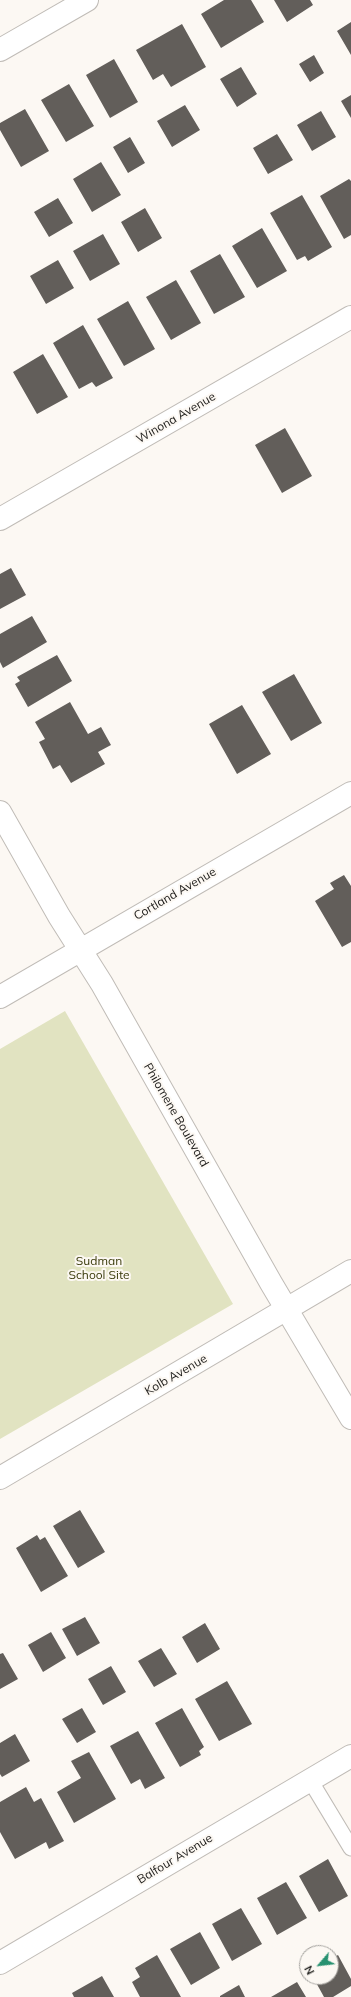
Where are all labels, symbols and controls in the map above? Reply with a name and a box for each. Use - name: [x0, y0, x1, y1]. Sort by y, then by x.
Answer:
- street label: Winona Avenue: [134, 389, 218, 447]
- street label: Cortland Avenue: [131, 865, 219, 923]
- street label: Philomene Boulevard: [140, 1061, 212, 1169]
- park label: Sudman School Site: [68, 1254, 130, 1282]
- street label: Kolb Avenue: [142, 1351, 210, 1399]
- street label: Balfour Avenue: [135, 1831, 215, 1887]
- north arrow: [299, 1945, 339, 1985]
- text: N: [301, 1963, 317, 1977]

